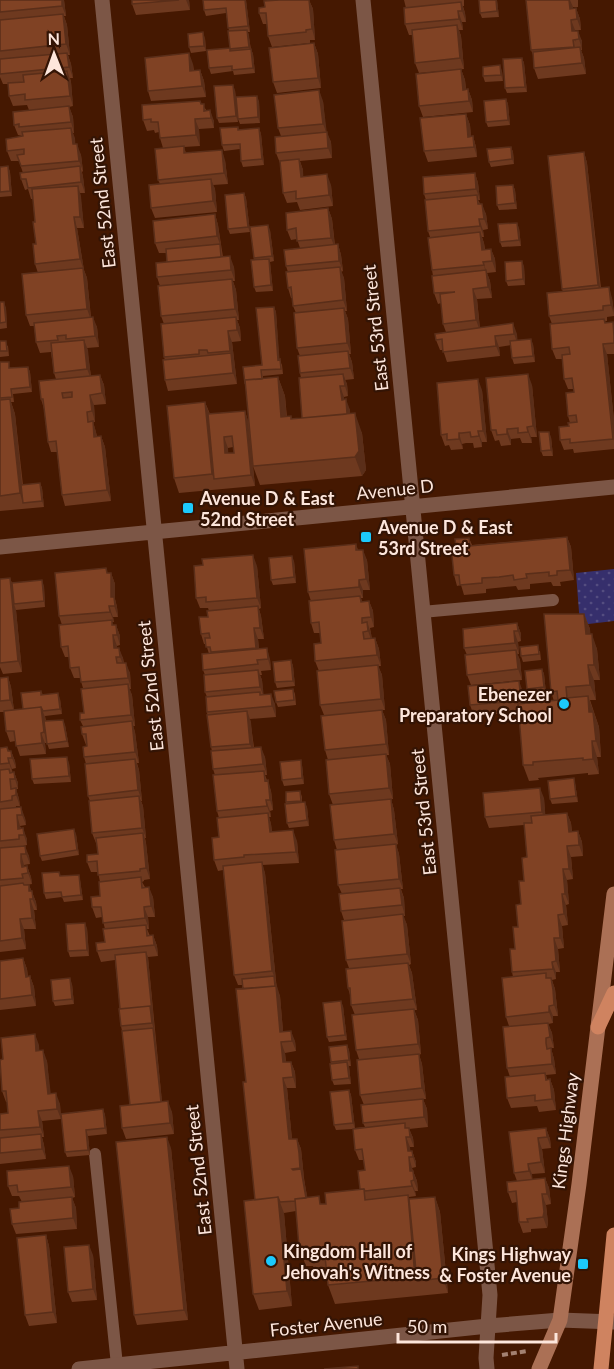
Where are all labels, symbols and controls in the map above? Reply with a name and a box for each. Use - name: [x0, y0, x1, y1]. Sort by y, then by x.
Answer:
- north arrow: [24, 24, 84, 84]
- text: N: [47, 29, 60, 48]
- street label: East 52nd Street: [84, 136, 120, 269]
- street label: East 53rd Street: [357, 263, 393, 392]
- street label: Avenue D: [355, 474, 435, 504]
- place label: Avenue D & East 52nd Street: [199, 487, 335, 530]
- marker: Avenue D & East 52nd Street: [181, 501, 195, 515]
- place label: Avenue D & East 53rd Street: [377, 516, 513, 559]
- marker: Avenue D & East 53rd Street: [359, 530, 373, 544]
- street label: East 52nd Street: [132, 619, 168, 752]
- place label: Ebenezer Preparatory School: [399, 683, 552, 726]
- marker: Ebenezer Preparatory School: [557, 697, 571, 711]
- street label: East 53rd Street: [405, 747, 441, 876]
- street label: Kings Highway: [547, 1071, 583, 1191]
- street label: East 52nd Street: [180, 1103, 216, 1236]
- place label: Kingdom Hall of Jehovah's Witness: [283, 1240, 430, 1283]
- place label: Kings Highway & Foster Avenue: [439, 1243, 572, 1286]
- marker: Kingdom Hall of Jehovah's Witness: [264, 1254, 278, 1268]
- marker: Kings Highway & Foster Avenue: [576, 1257, 590, 1271]
- scale bar: [398, 1306, 556, 1344]
- street label: Foster Avenue: [269, 1307, 383, 1341]
- text: 50 m: [407, 1315, 447, 1337]

